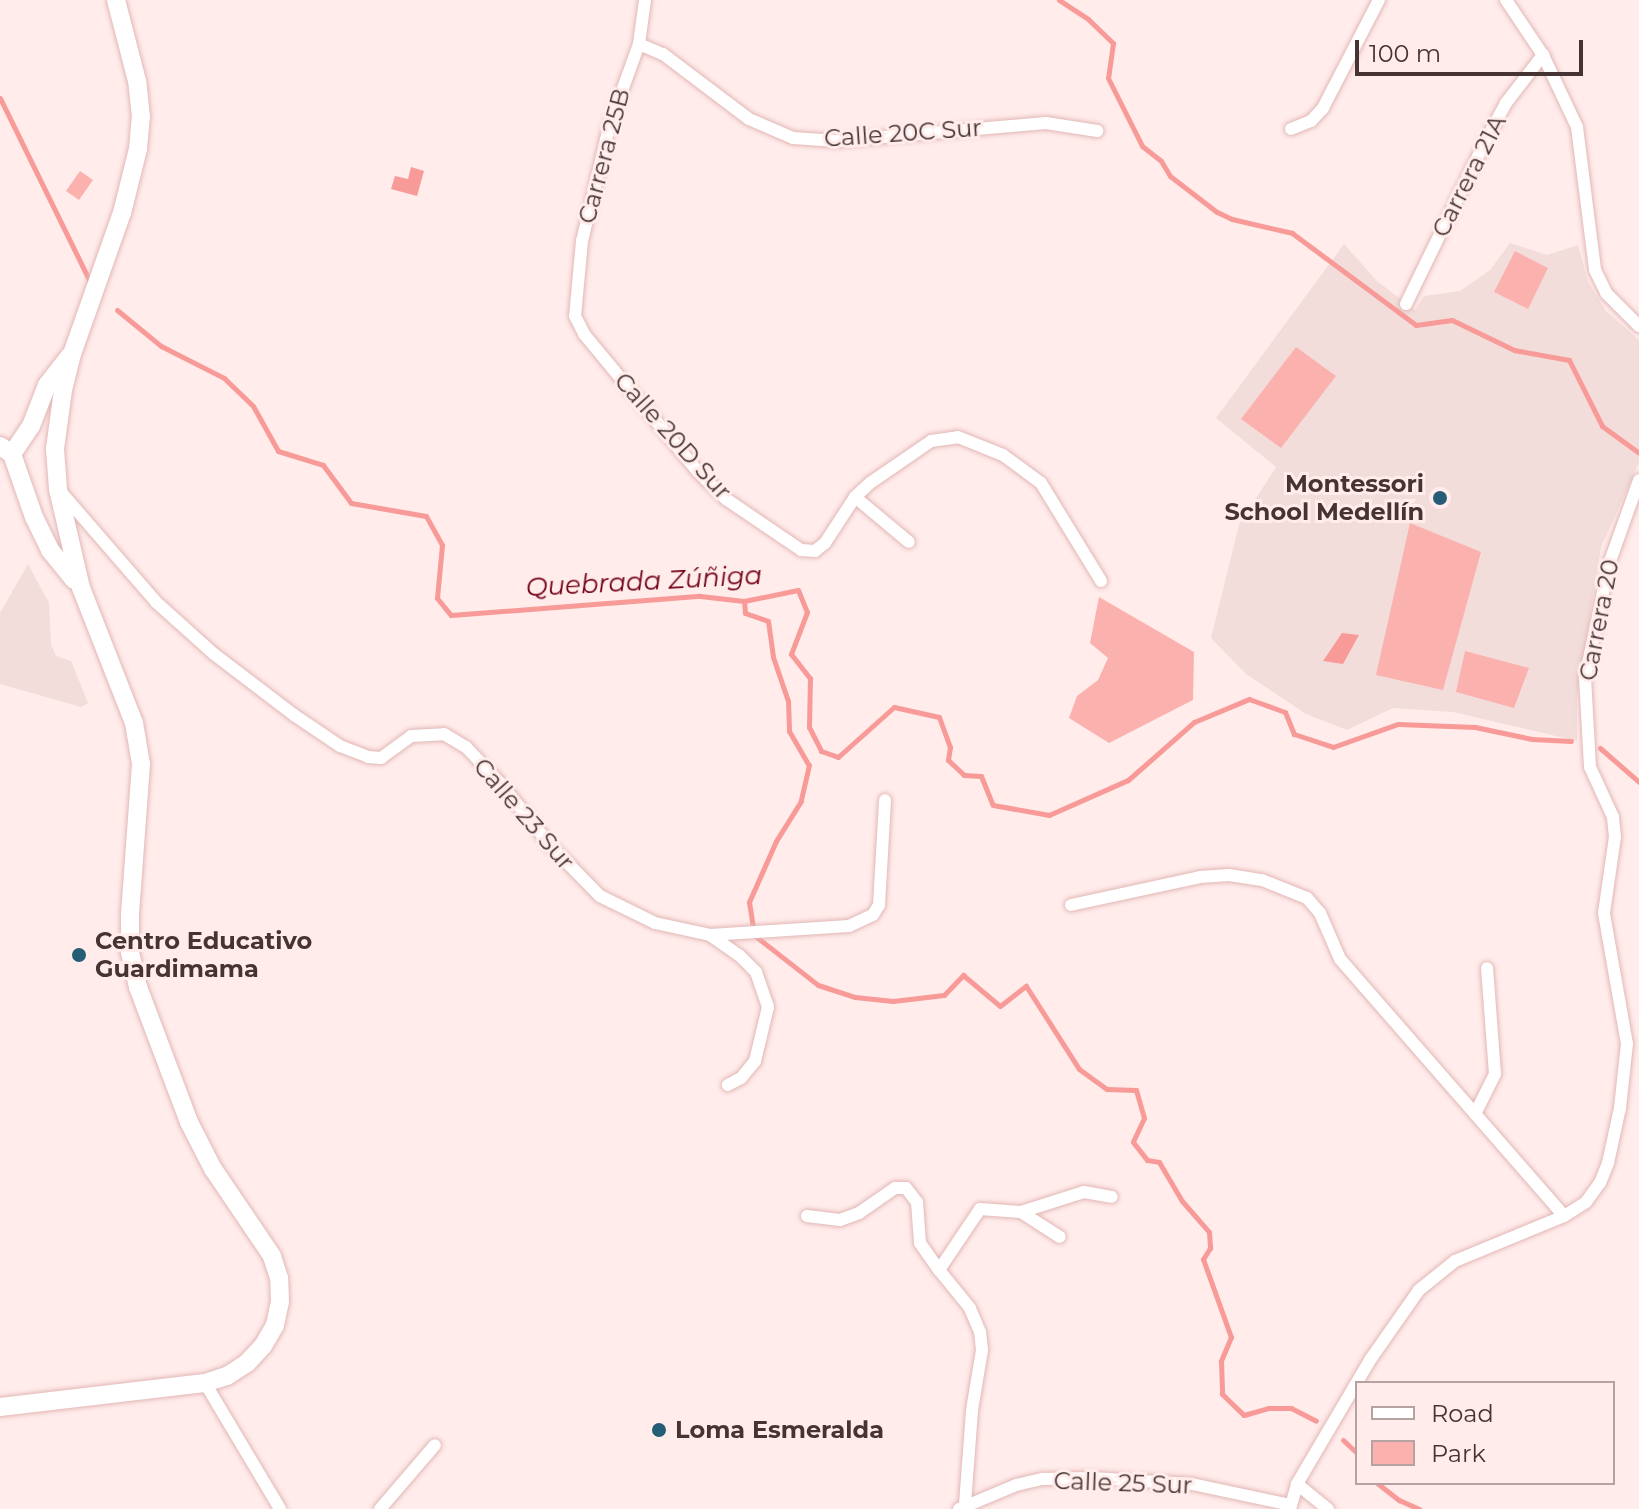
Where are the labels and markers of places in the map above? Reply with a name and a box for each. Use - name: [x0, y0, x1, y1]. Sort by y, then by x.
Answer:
- place label: Montessori School Medellín: [1224, 470, 1424, 526]
- marker: Montessori School Medellín: [1431, 489, 1449, 507]
- place label: Centro Educativo Guardimama: [95, 927, 312, 983]
- marker: Centro Educativo Guardimama: [70, 946, 88, 964]
- place label: Loma Esmeralda: [675, 1416, 884, 1444]
- marker: Loma Esmeralda: [650, 1421, 668, 1439]

